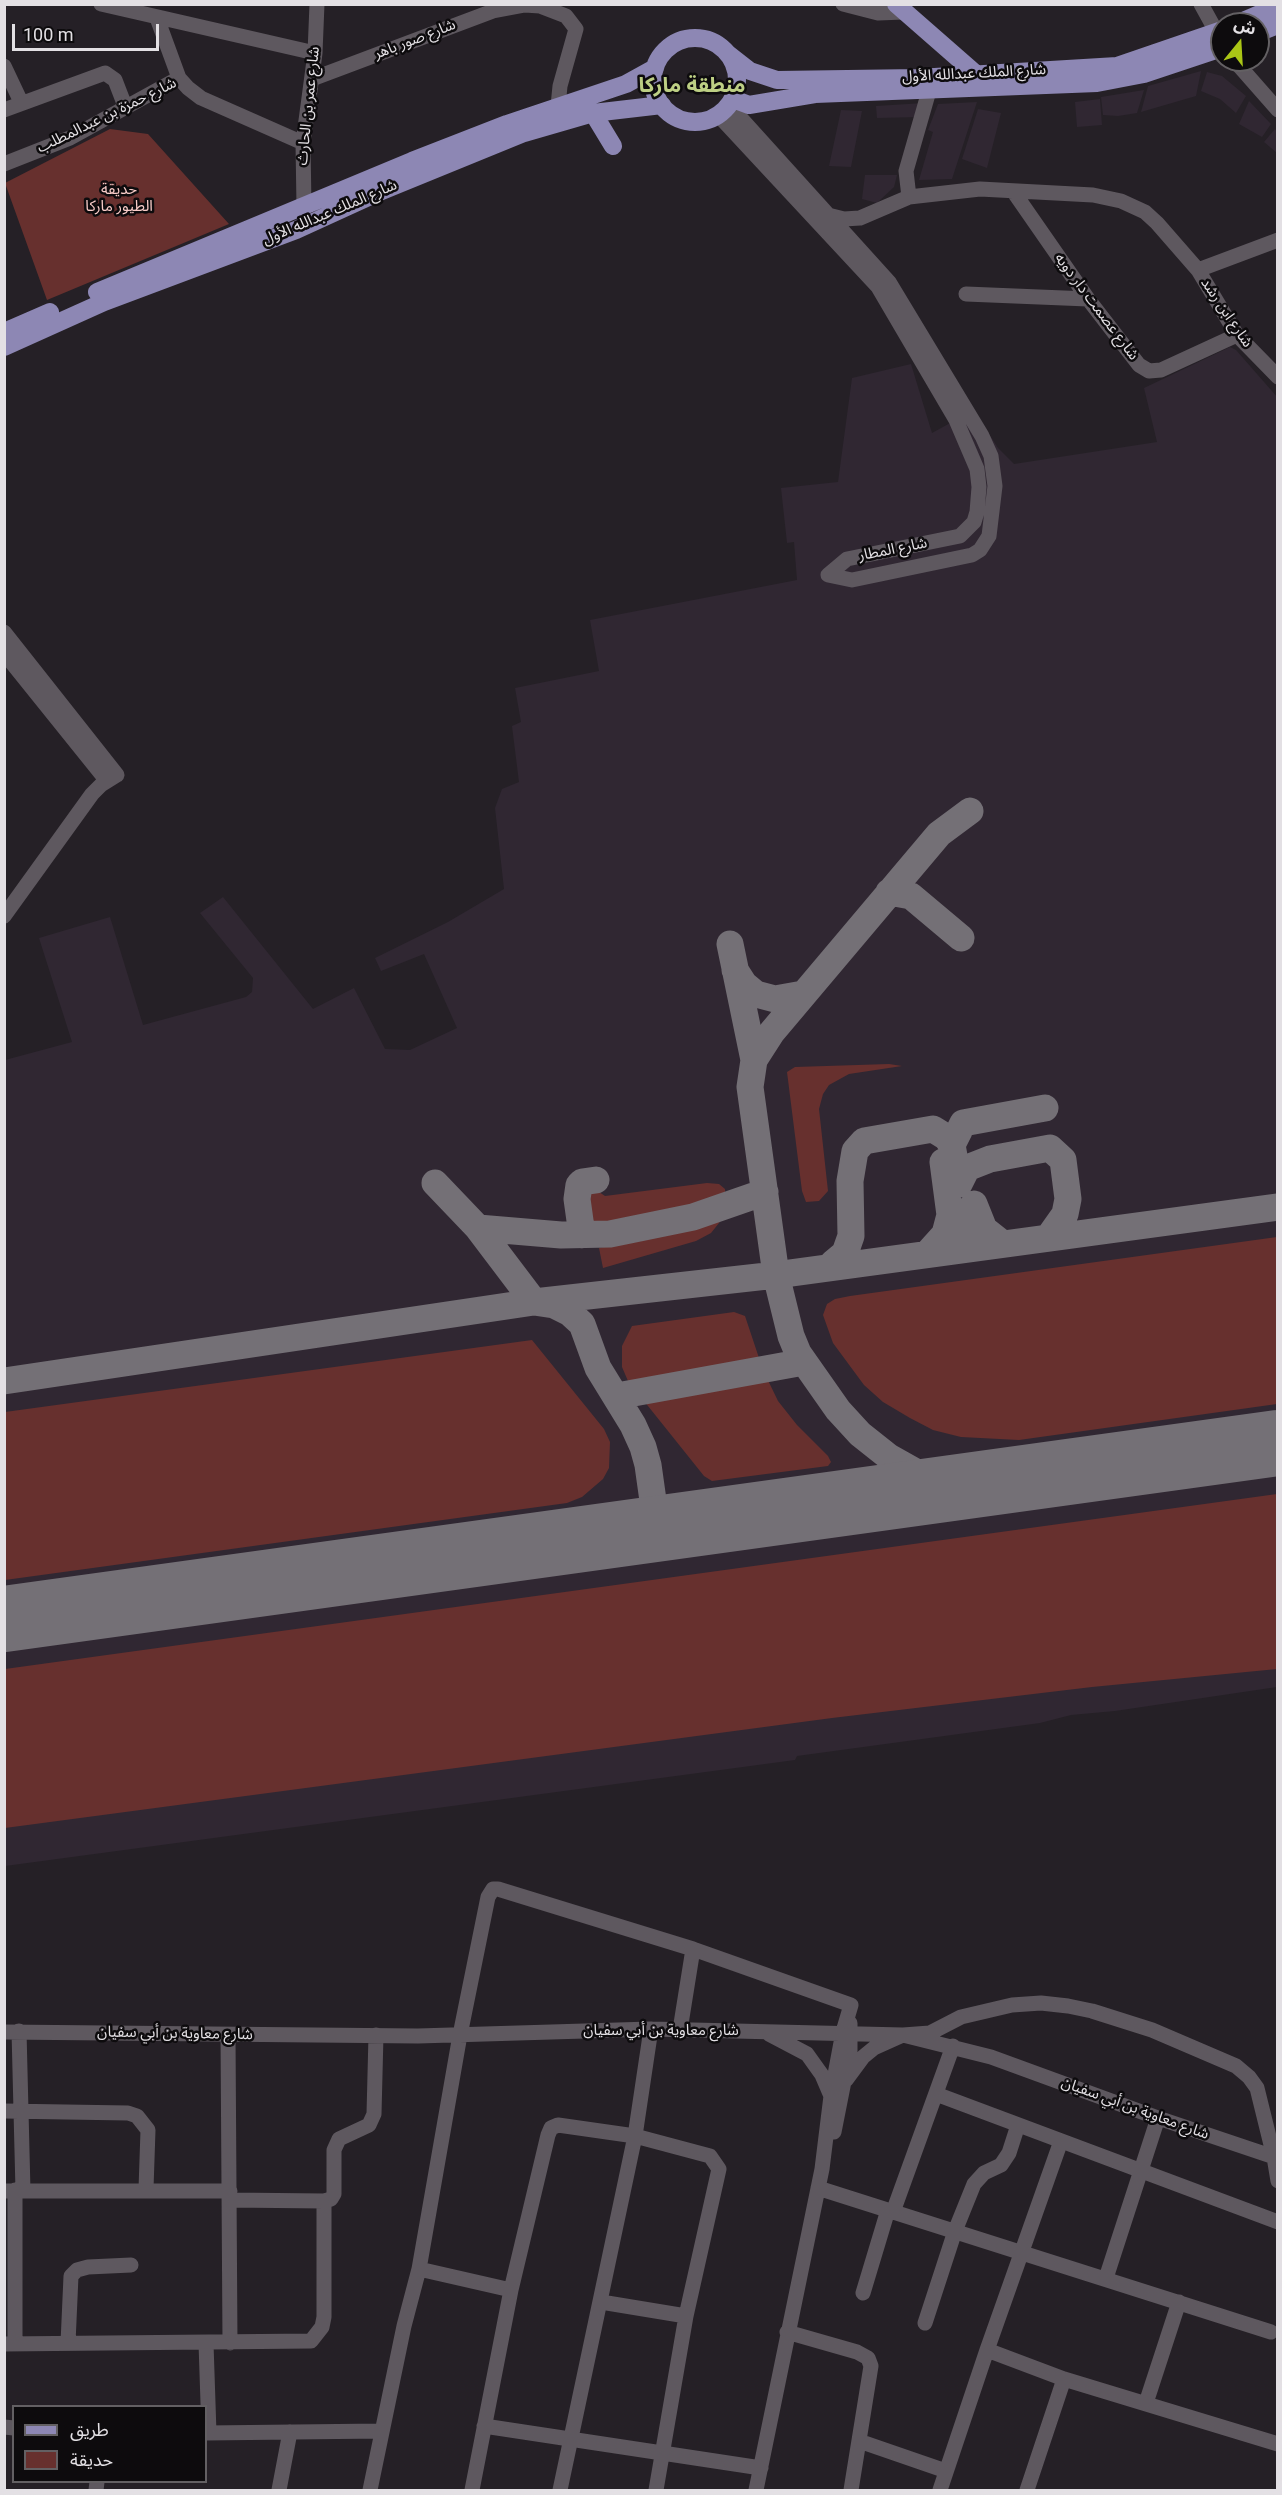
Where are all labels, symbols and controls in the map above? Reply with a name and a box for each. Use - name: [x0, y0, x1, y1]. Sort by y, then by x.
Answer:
- scale bar: [15, 12, 162, 50]
- north arrow: [1210, 12, 1270, 72]
- text: ش: [1232, 14, 1258, 39]
- street label: شارع صور باهر: [372, 16, 458, 64]
- text: 100 m: [23, 24, 74, 45]
- street label: شارع عمر بن الحارث: [294, 46, 324, 166]
- street label: شارع الملك عبدالله الأول: [902, 61, 1046, 87]
- street label: شارع حمزة بن عبدالمطلب: [34, 74, 180, 158]
- district label: منطقة ماركا: [638, 74, 746, 100]
- street label: شارع الملك عبدالله الأول: [260, 177, 400, 249]
- park label: حديقة الطيور ماركا: [85, 181, 153, 216]
- street label: شارع عصمت دار دويه: [1050, 250, 1142, 364]
- street label: شارع ابن رشد: [1196, 275, 1256, 351]
- street label: شارع المطار: [857, 535, 929, 565]
- street label: شارع معاوية بن أبي سفيان: [583, 2022, 739, 2040]
- street label: شارع معاوية بن أبي سفيان: [97, 2024, 253, 2044]
- street label: شارع معاوية بن أبي سفيان: [1059, 2074, 1211, 2144]
- legend: [12, 2405, 207, 2483]
- text: طريق: [70, 2419, 109, 2440]
- text: حديقة: [70, 2449, 113, 2470]

